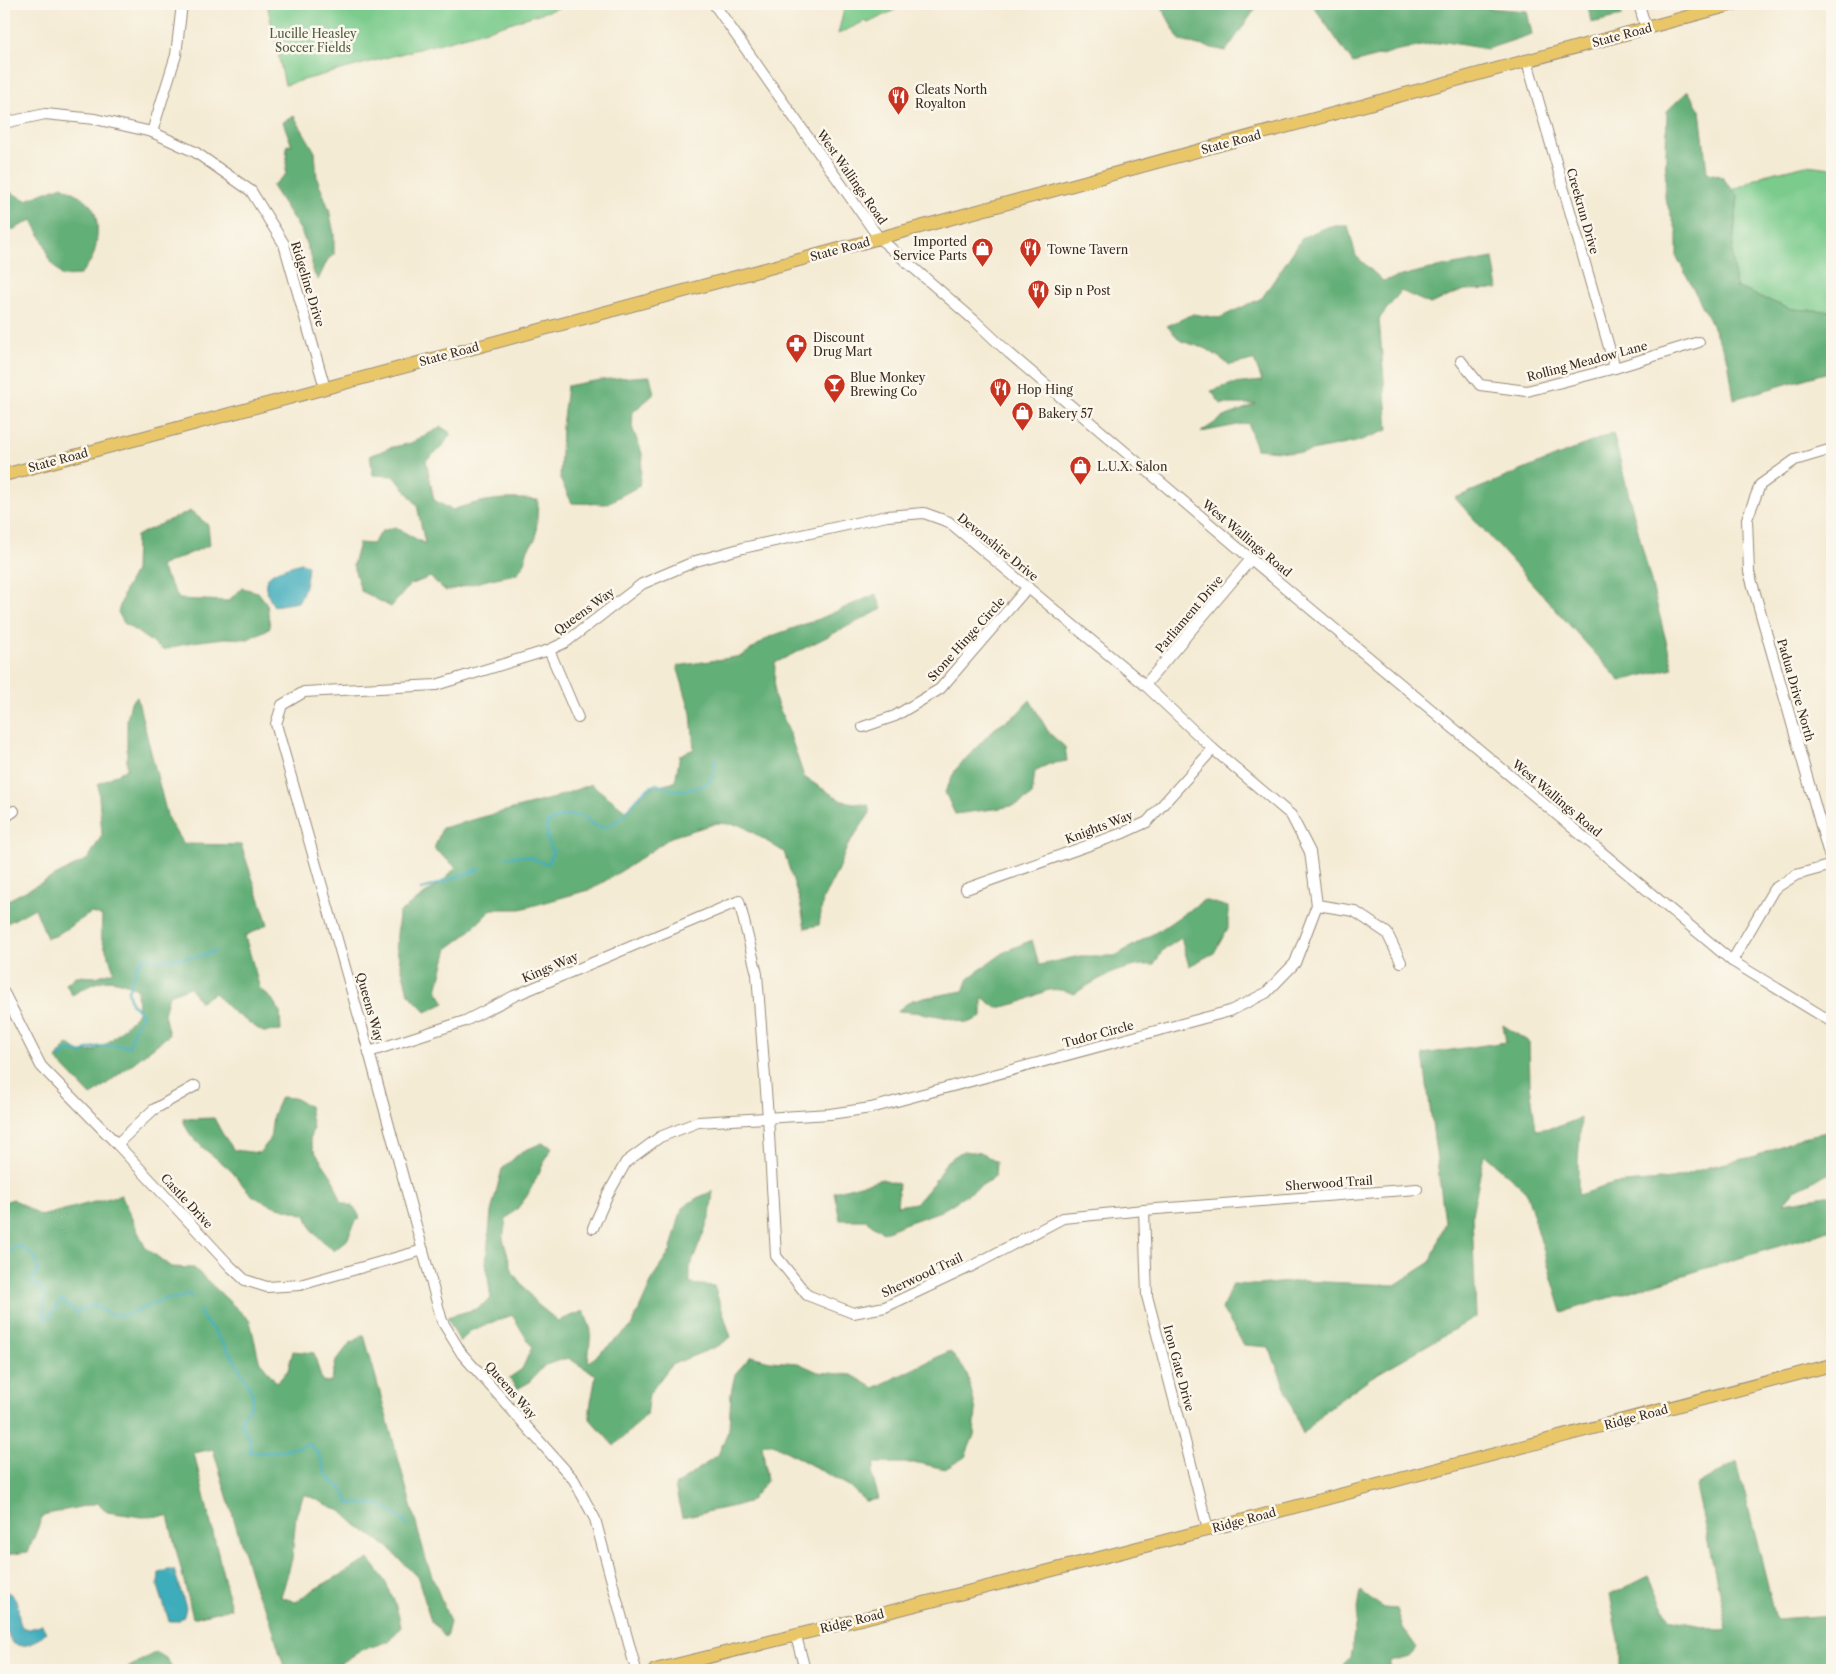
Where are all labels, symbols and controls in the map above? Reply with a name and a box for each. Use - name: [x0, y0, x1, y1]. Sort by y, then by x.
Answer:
- street label: State Road: [1590, 20, 1654, 50]
- park label: Lucille Heasley Soccer Fields: [269, 26, 357, 55]
- place label: Cleats North Royalton: [915, 82, 988, 111]
- restaurant icon: Cleats North Royalton: [887, 84, 911, 115]
- street label: West Wallings Road: [813, 126, 891, 228]
- street label: State Road: [1199, 127, 1263, 157]
- street label: Creekrun Drive: [1564, 166, 1603, 256]
- street label: State Road: [808, 234, 872, 264]
- place label: Imported Service Parts: [893, 234, 968, 263]
- shop icon: Imported Service Parts: [971, 236, 995, 267]
- restaurant icon: Towne Tavern: [1019, 237, 1043, 268]
- street label: Ridgeline Drive: [288, 239, 328, 329]
- place label: Towne Tavern: [1047, 242, 1129, 257]
- restaurant icon: Sip n Post: [1026, 278, 1050, 309]
- place label: Sip n Post: [1054, 283, 1111, 298]
- place label: Discount Drug Mart: [813, 330, 873, 359]
- pharmacy icon: Discount Drug Mart: [785, 332, 809, 363]
- street label: Rolling Meadow Lane: [1525, 338, 1649, 384]
- street label: State Road: [417, 339, 481, 369]
- place label: Blue Monkey Brewing Co: [850, 370, 926, 399]
- bar icon: Blue Monkey Brewing Co: [822, 372, 846, 403]
- restaurant icon: Hop Hing: [989, 377, 1013, 408]
- place label: Hop Hing: [1017, 382, 1073, 397]
- shop icon: Bakery 57: [1010, 401, 1034, 432]
- place label: Bakery 57: [1038, 406, 1093, 421]
- street label: State Road: [26, 445, 90, 475]
- shop icon: L.U.X. Salon: [1069, 454, 1093, 485]
- place label: L.U.X. Salon: [1097, 459, 1168, 474]
- street label: West Wallings Road: [1198, 496, 1295, 580]
- street label: Devonshire Drive: [955, 510, 1042, 584]
- street label: Parliament Drive: [1152, 572, 1226, 656]
- street label: Queens Way: [551, 584, 617, 638]
- street label: Stone Hinge Circle: [924, 594, 1008, 684]
- street label: Padua Drive North: [1774, 637, 1818, 744]
- street label: West Wallings Road: [1508, 756, 1605, 840]
- street label: Knights Way: [1063, 807, 1135, 847]
- street label: Kings Way: [520, 948, 581, 986]
- street label: Queens Way: [353, 971, 387, 1044]
- street label: Tudor Circle: [1061, 1017, 1135, 1051]
- street label: Castle Drive: [158, 1170, 216, 1232]
- street label: Sherwood Trail: [1285, 1172, 1374, 1194]
- street label: Sherwood Trail: [879, 1249, 965, 1300]
- street label: Iron Gate Drive: [1160, 1323, 1198, 1413]
- street label: Queens Way: [482, 1358, 540, 1422]
- street label: Ridge Road: [1602, 1401, 1670, 1433]
- street label: Ridge Road: [1210, 1504, 1278, 1536]
- street label: Ridge Road: [818, 1606, 886, 1636]

